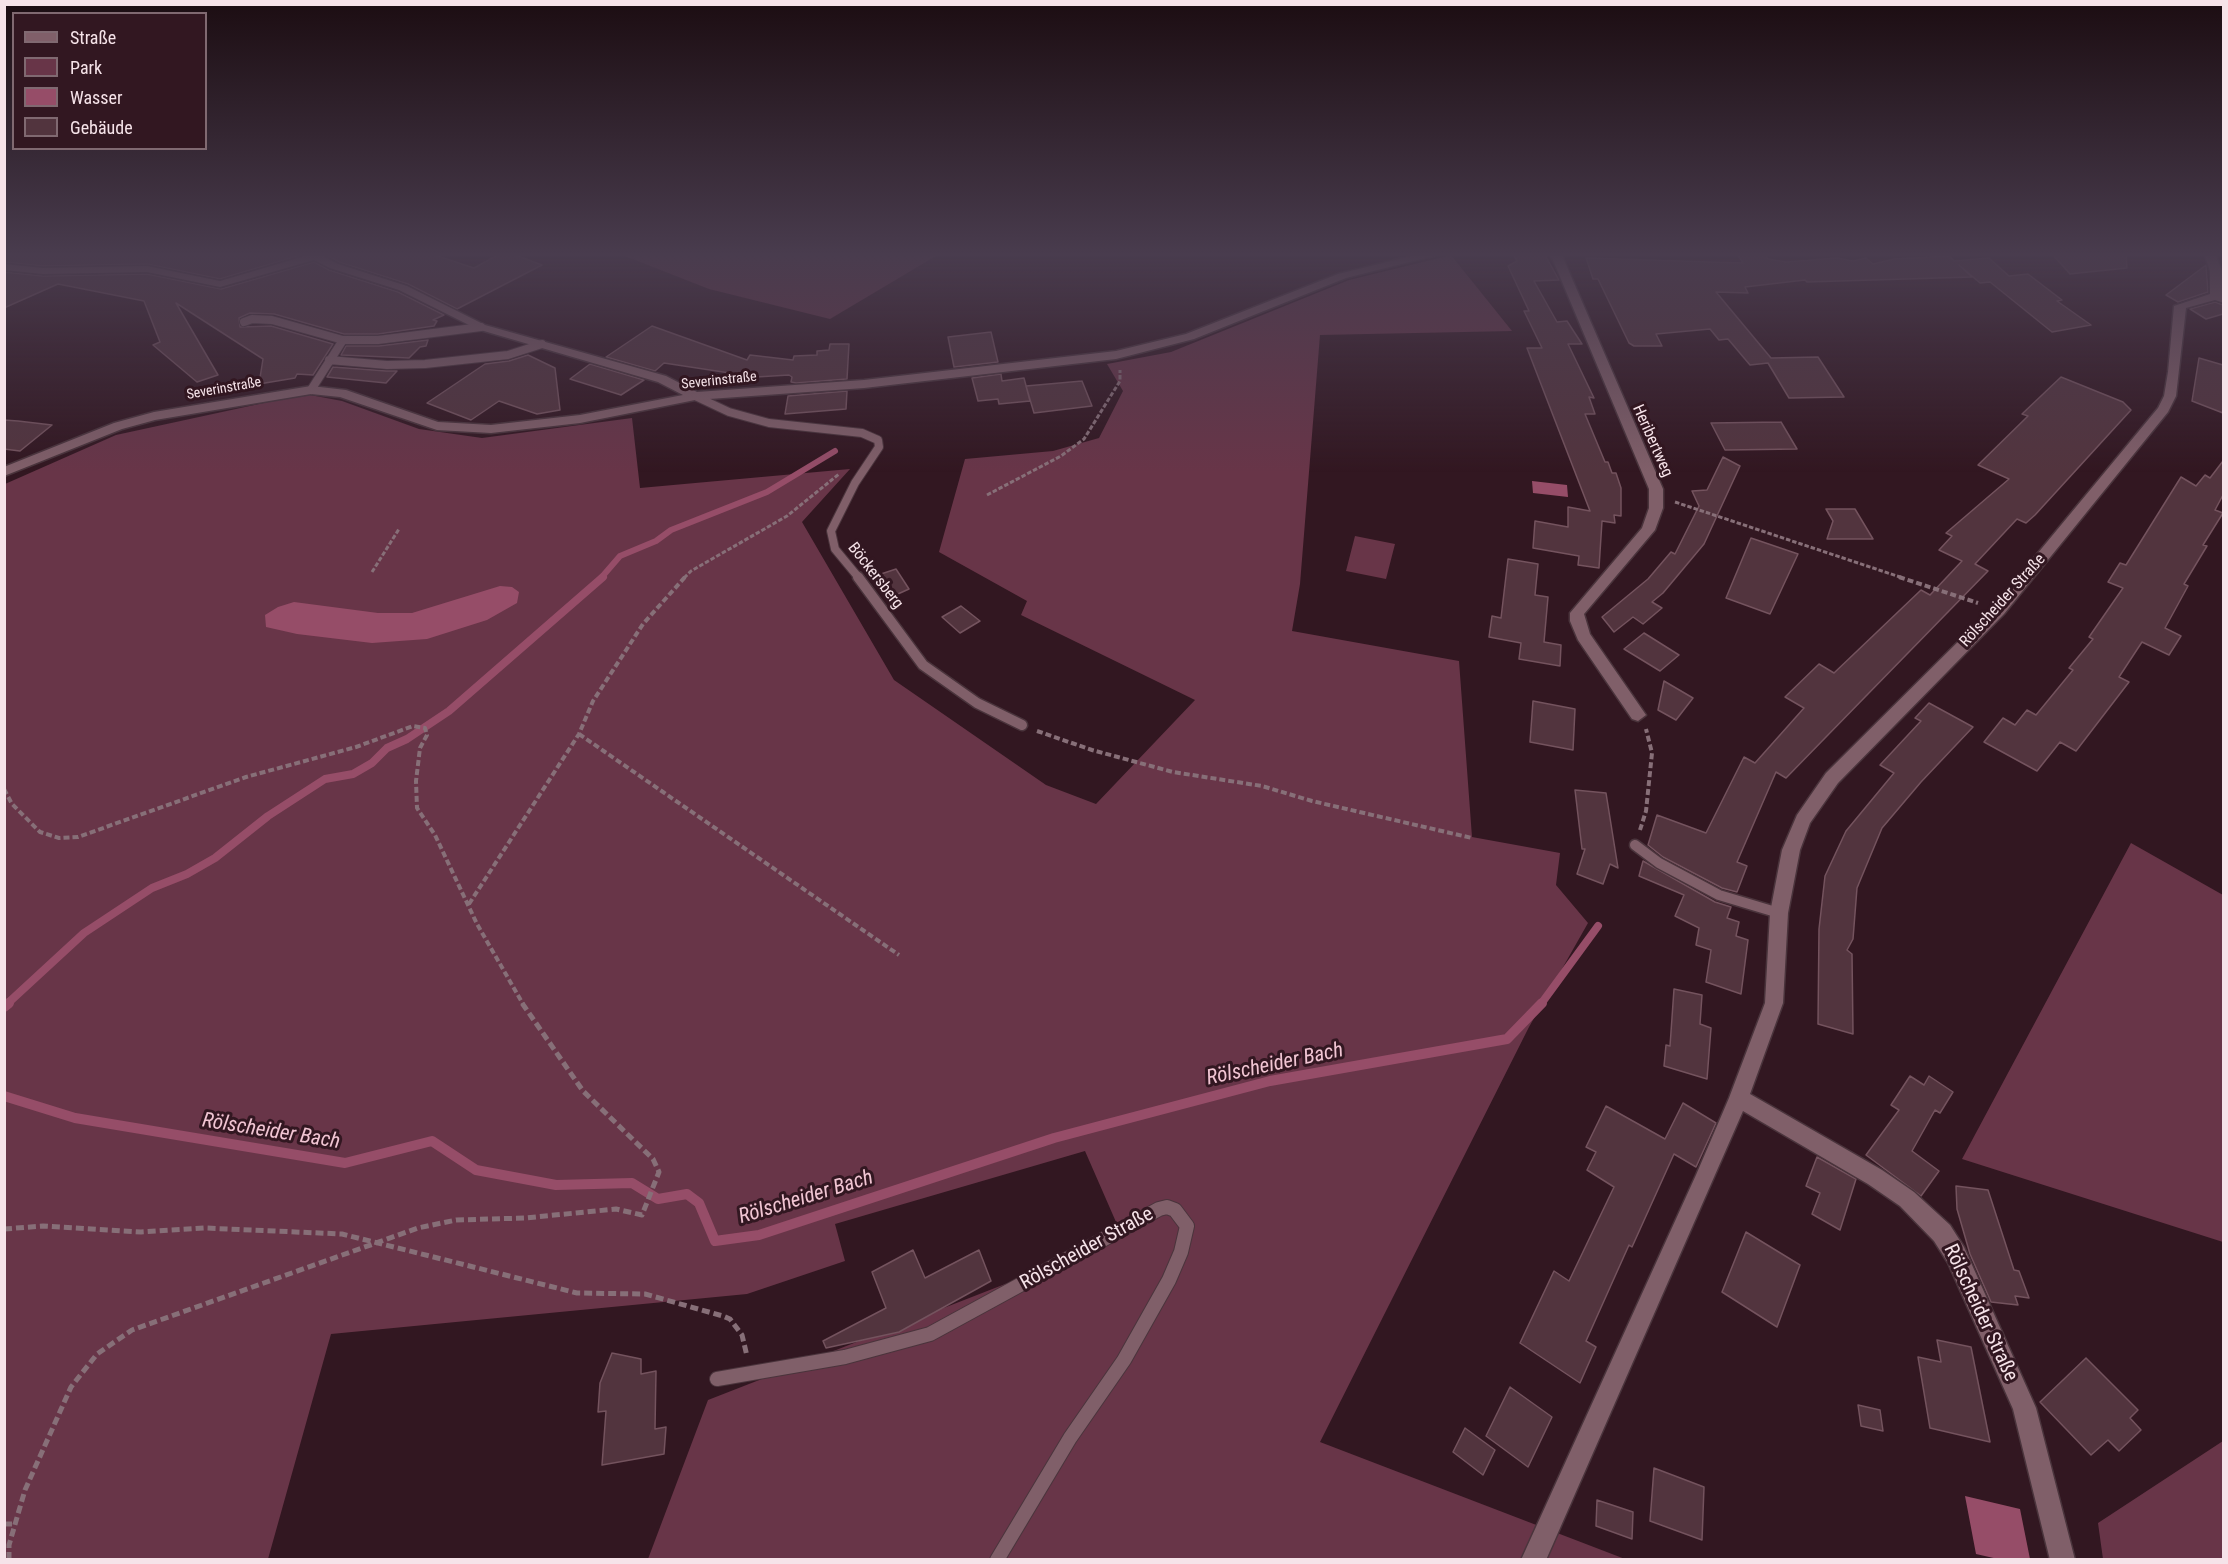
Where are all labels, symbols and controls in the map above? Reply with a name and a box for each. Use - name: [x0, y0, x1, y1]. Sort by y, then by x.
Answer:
- legend: [12, 12, 207, 150]
- text: Straße: [70, 27, 116, 48]
- text: Park: [70, 57, 102, 78]
- text: Wasser: [70, 87, 122, 108]
- text: Gebäude: [70, 117, 133, 138]
- street label: Severinstraße: [681, 369, 757, 393]
- street label: Severinstraße: [185, 374, 263, 404]
- street label: Heribertweg: [1628, 402, 1676, 480]
- street label: Böckersberg: [843, 539, 907, 613]
- street label: Rölscheider Straße: [1956, 550, 2050, 652]
- water label: Rölscheider Bach: [1204, 1038, 1346, 1092]
- water label: Rölscheider Bach: [200, 1109, 342, 1155]
- water label: Rölscheider Bach: [736, 1166, 876, 1230]
- street label: Rölscheider Straße: [1016, 1202, 1158, 1296]
- street label: Rölscheider Straße: [1938, 1241, 2022, 1385]

